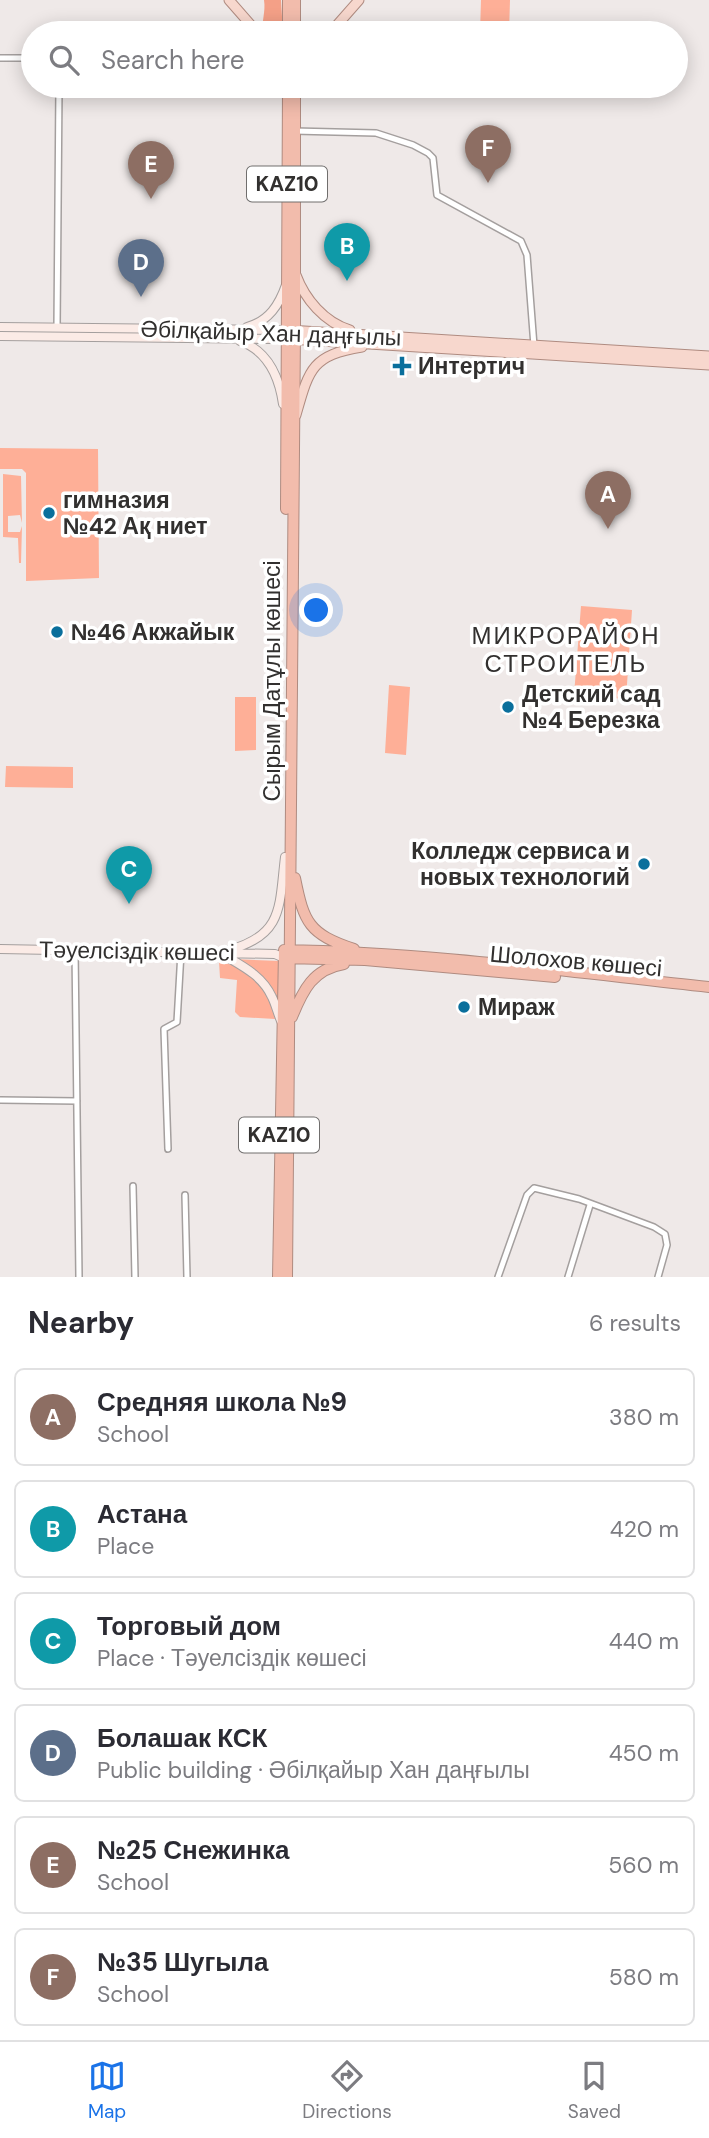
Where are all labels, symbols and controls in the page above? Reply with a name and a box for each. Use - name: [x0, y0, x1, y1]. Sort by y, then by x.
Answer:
- search box: [21, 21, 688, 98]
- icon: search: [45, 41, 83, 79]
- text: Search here: [101, 43, 244, 77]
- pin: F: [465, 125, 511, 183]
- pin: E: [128, 141, 174, 199]
- road number: KAZ10: [247, 166, 327, 202]
- pin: B: [324, 223, 370, 281]
- pin: D: [118, 239, 164, 297]
- street label: Әбілқайыр Хан даңғылы: [140, 313, 402, 353]
- place label: Интертич: [418, 351, 525, 381]
- marker: Интертич: [392, 356, 412, 376]
- pin: A: [585, 471, 631, 529]
- place label: гимназия №42 Ақ ниет: [63, 485, 208, 541]
- marker: гимназия №42 Ақ ниет: [41, 505, 57, 521]
- street label: Сырым Датұлы көшесі: [257, 560, 287, 802]
- your location: [299, 593, 333, 627]
- place label: №46 Акжайык: [71, 617, 235, 647]
- district label: МИКРОРАЙОН СТРОИТЕЛЬ: [471, 620, 661, 679]
- marker: №46 Акжайык: [49, 624, 65, 640]
- place label: Детский сад №4 Березка: [522, 679, 661, 735]
- marker: Детский сад №4 Березка: [500, 699, 516, 715]
- place label: Колледж сервиса и новых технологий: [411, 836, 630, 892]
- pin: C: [106, 846, 152, 904]
- marker: Колледж сервиса и новых технологий: [636, 856, 652, 872]
- street label: Тәуелсіздік көшесі: [39, 934, 235, 968]
- street label: Шолохов көшесі: [489, 939, 663, 983]
- place label: Мираж: [478, 992, 555, 1022]
- marker: Мираж: [456, 999, 472, 1015]
- road number: KAZ10: [239, 1118, 319, 1152]
- text: Nearby: [28, 1303, 134, 1342]
- text: 6 results: [589, 1308, 681, 1338]
- text: Средняя школа №9: [97, 1385, 347, 1419]
- text: A: [45, 1402, 61, 1432]
- text: 380 m: [609, 1402, 679, 1432]
- text: School: [97, 1419, 169, 1449]
- text: Астана: [97, 1497, 187, 1531]
- text: B: [46, 1514, 60, 1544]
- text: 420 m: [610, 1514, 679, 1544]
- text: Place: [97, 1531, 154, 1561]
- text: Торговый дом: [97, 1609, 281, 1643]
- text: C: [45, 1626, 61, 1656]
- text: 440 m: [609, 1626, 679, 1656]
- text: Place · Тәуелсіздік көшесі: [97, 1643, 367, 1673]
- text: Болашак КСК: [97, 1721, 267, 1755]
- text: D: [45, 1738, 61, 1768]
- text: 450 m: [609, 1738, 679, 1768]
- text: Public building · Әбілқайыр Хан даңғылы: [97, 1755, 530, 1785]
- text: №25 Снежинка: [97, 1833, 289, 1867]
- text: E: [46, 1850, 60, 1880]
- text: 560 m: [608, 1850, 679, 1880]
- text: School: [97, 1867, 169, 1897]
- text: №35 Шугыла: [97, 1945, 269, 1979]
- text: F: [47, 1962, 59, 1992]
- text: 580 m: [609, 1962, 679, 1992]
- text: School: [97, 1979, 169, 2009]
- tab: Map: [88, 2057, 126, 2124]
- tab: Directions: [302, 2057, 392, 2124]
- tab: Saved: [568, 2057, 621, 2124]

